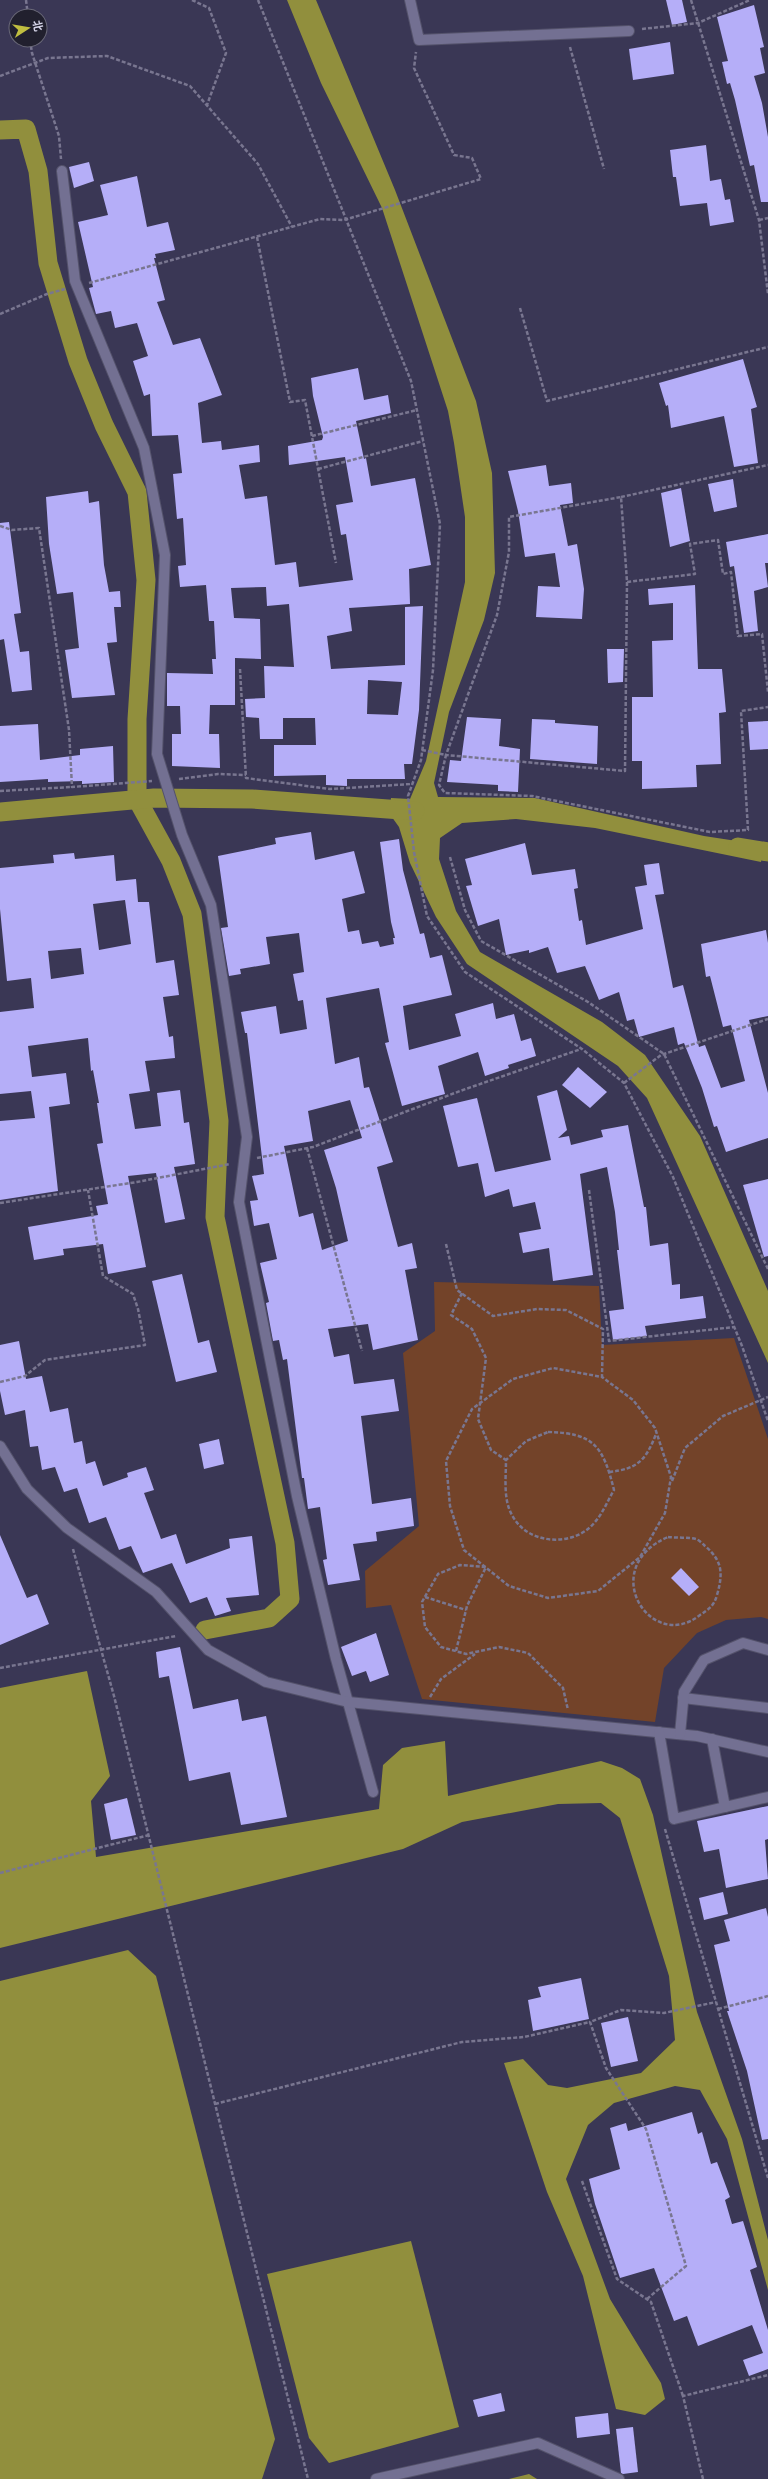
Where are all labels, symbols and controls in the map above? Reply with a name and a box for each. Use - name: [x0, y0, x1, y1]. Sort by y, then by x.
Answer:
- north arrow: [8, 8, 48, 48]
- text: 北: [31, 19, 45, 33]

